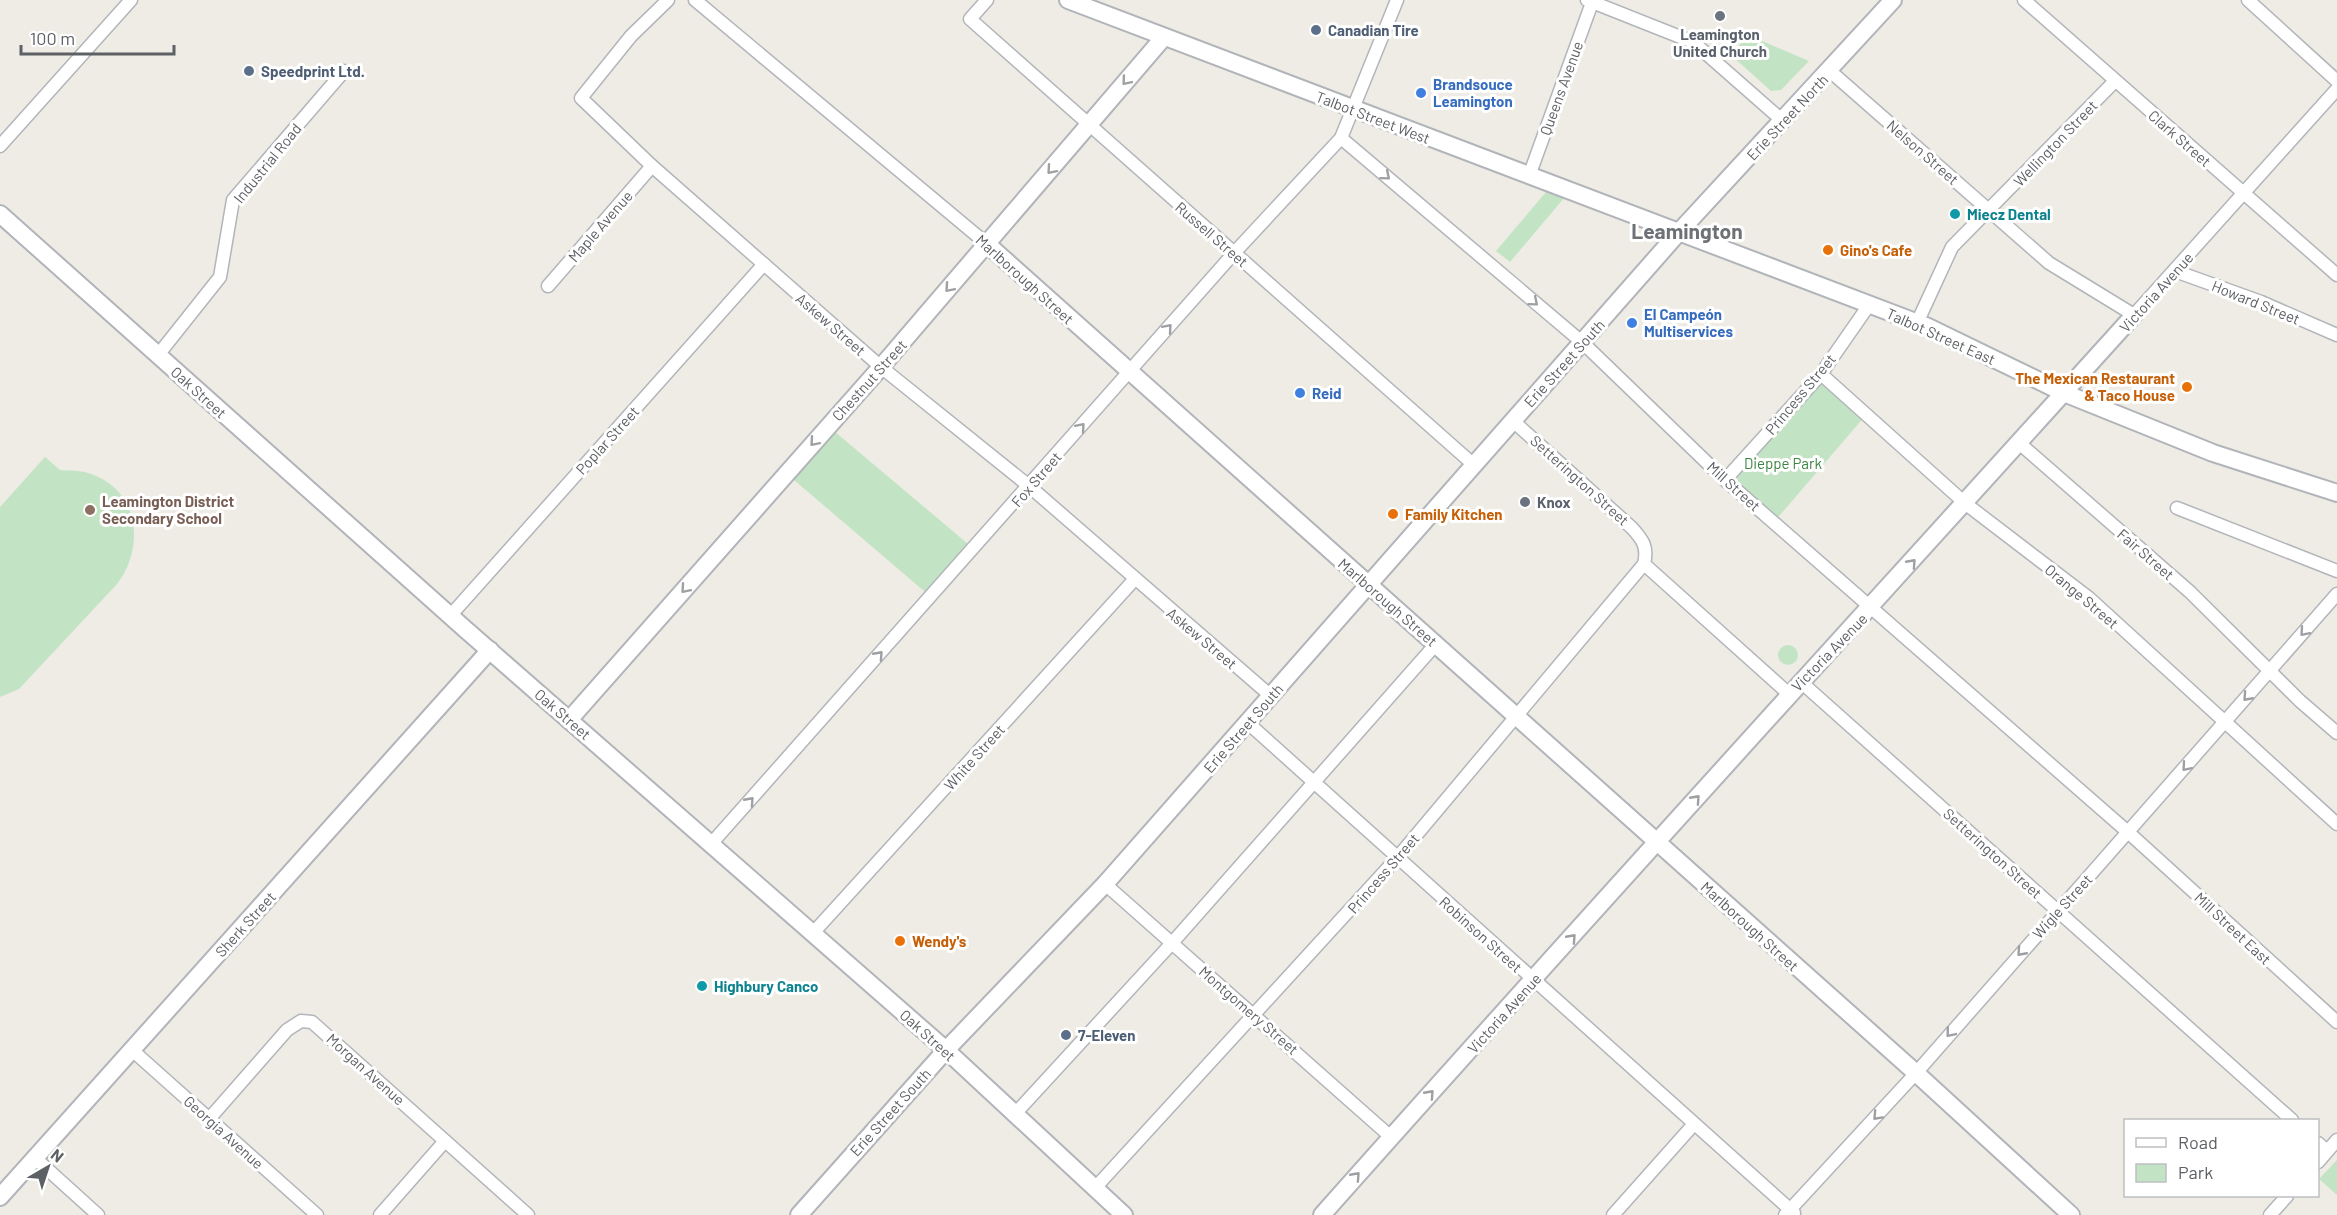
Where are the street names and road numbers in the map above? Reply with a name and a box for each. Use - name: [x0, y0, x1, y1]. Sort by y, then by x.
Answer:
- street label: Queens Avenue: [1536, 39, 1586, 137]
- street label: Erie Street North: [1743, 70, 1831, 164]
- street label: Talbot Street West: [1313, 87, 1433, 147]
- street label: Wellington Street: [2009, 96, 2101, 190]
- street label: Clark Street: [2145, 106, 2215, 170]
- street label: Nelson Street: [1884, 116, 1962, 188]
- street label: Industrial Road: [229, 120, 305, 206]
- street label: Maple Avenue: [564, 187, 636, 265]
- street label: Russell Street: [1172, 198, 1252, 270]
- street label: Marlborough Street: [972, 230, 1078, 328]
- street label: Victoria Avenue: [2115, 248, 2197, 336]
- street label: Howard Street: [2209, 276, 2303, 328]
- street label: Askew Street: [793, 289, 869, 359]
- street label: Talbot Street East: [1884, 304, 1998, 368]
- street label: Erie Street South: [1520, 315, 1608, 411]
- street label: Chestnut Street: [828, 336, 910, 424]
- street label: Princess Street: [1761, 350, 1839, 438]
- street label: Oak Street: [168, 362, 230, 422]
- street label: Poplar Street: [572, 402, 642, 478]
- street label: Setterington Street: [1527, 431, 1633, 529]
- street label: Fox Street: [1007, 448, 1065, 510]
- street label: Mill Street: [1704, 457, 1764, 515]
- street label: Fair Street: [2114, 525, 2178, 583]
- street label: Marlborough Street: [1335, 554, 1441, 650]
- street label: Orange Street: [2042, 560, 2122, 632]
- street label: Askew Street: [1163, 603, 1241, 673]
- street label: Victoria Avenue: [1787, 609, 1871, 695]
- street label: Erie Street South: [1200, 680, 1286, 776]
- street label: Oak Street: [531, 685, 595, 743]
- street label: White Street: [940, 720, 1008, 794]
- street label: Setterington Street: [1940, 804, 2046, 902]
- street label: Princess Street: [1343, 829, 1423, 917]
- street label: Wigle Street: [2028, 870, 2096, 942]
- street label: Marlborough Street: [1697, 877, 1803, 975]
- street label: Sherk Street: [211, 888, 279, 960]
- street label: Mill Street East: [2191, 888, 2275, 968]
- street label: Robinson Street: [1436, 892, 1526, 976]
- street label: Montgomery Street: [1196, 962, 1302, 1058]
- street label: Victoria Avenue: [1463, 969, 1545, 1057]
- street label: Oak Street: [897, 1005, 959, 1065]
- street label: Morgan Avenue: [323, 1029, 409, 1109]
- street label: Erie Street South: [846, 1064, 934, 1160]
- street label: Georgia Avenue: [181, 1092, 267, 1172]

